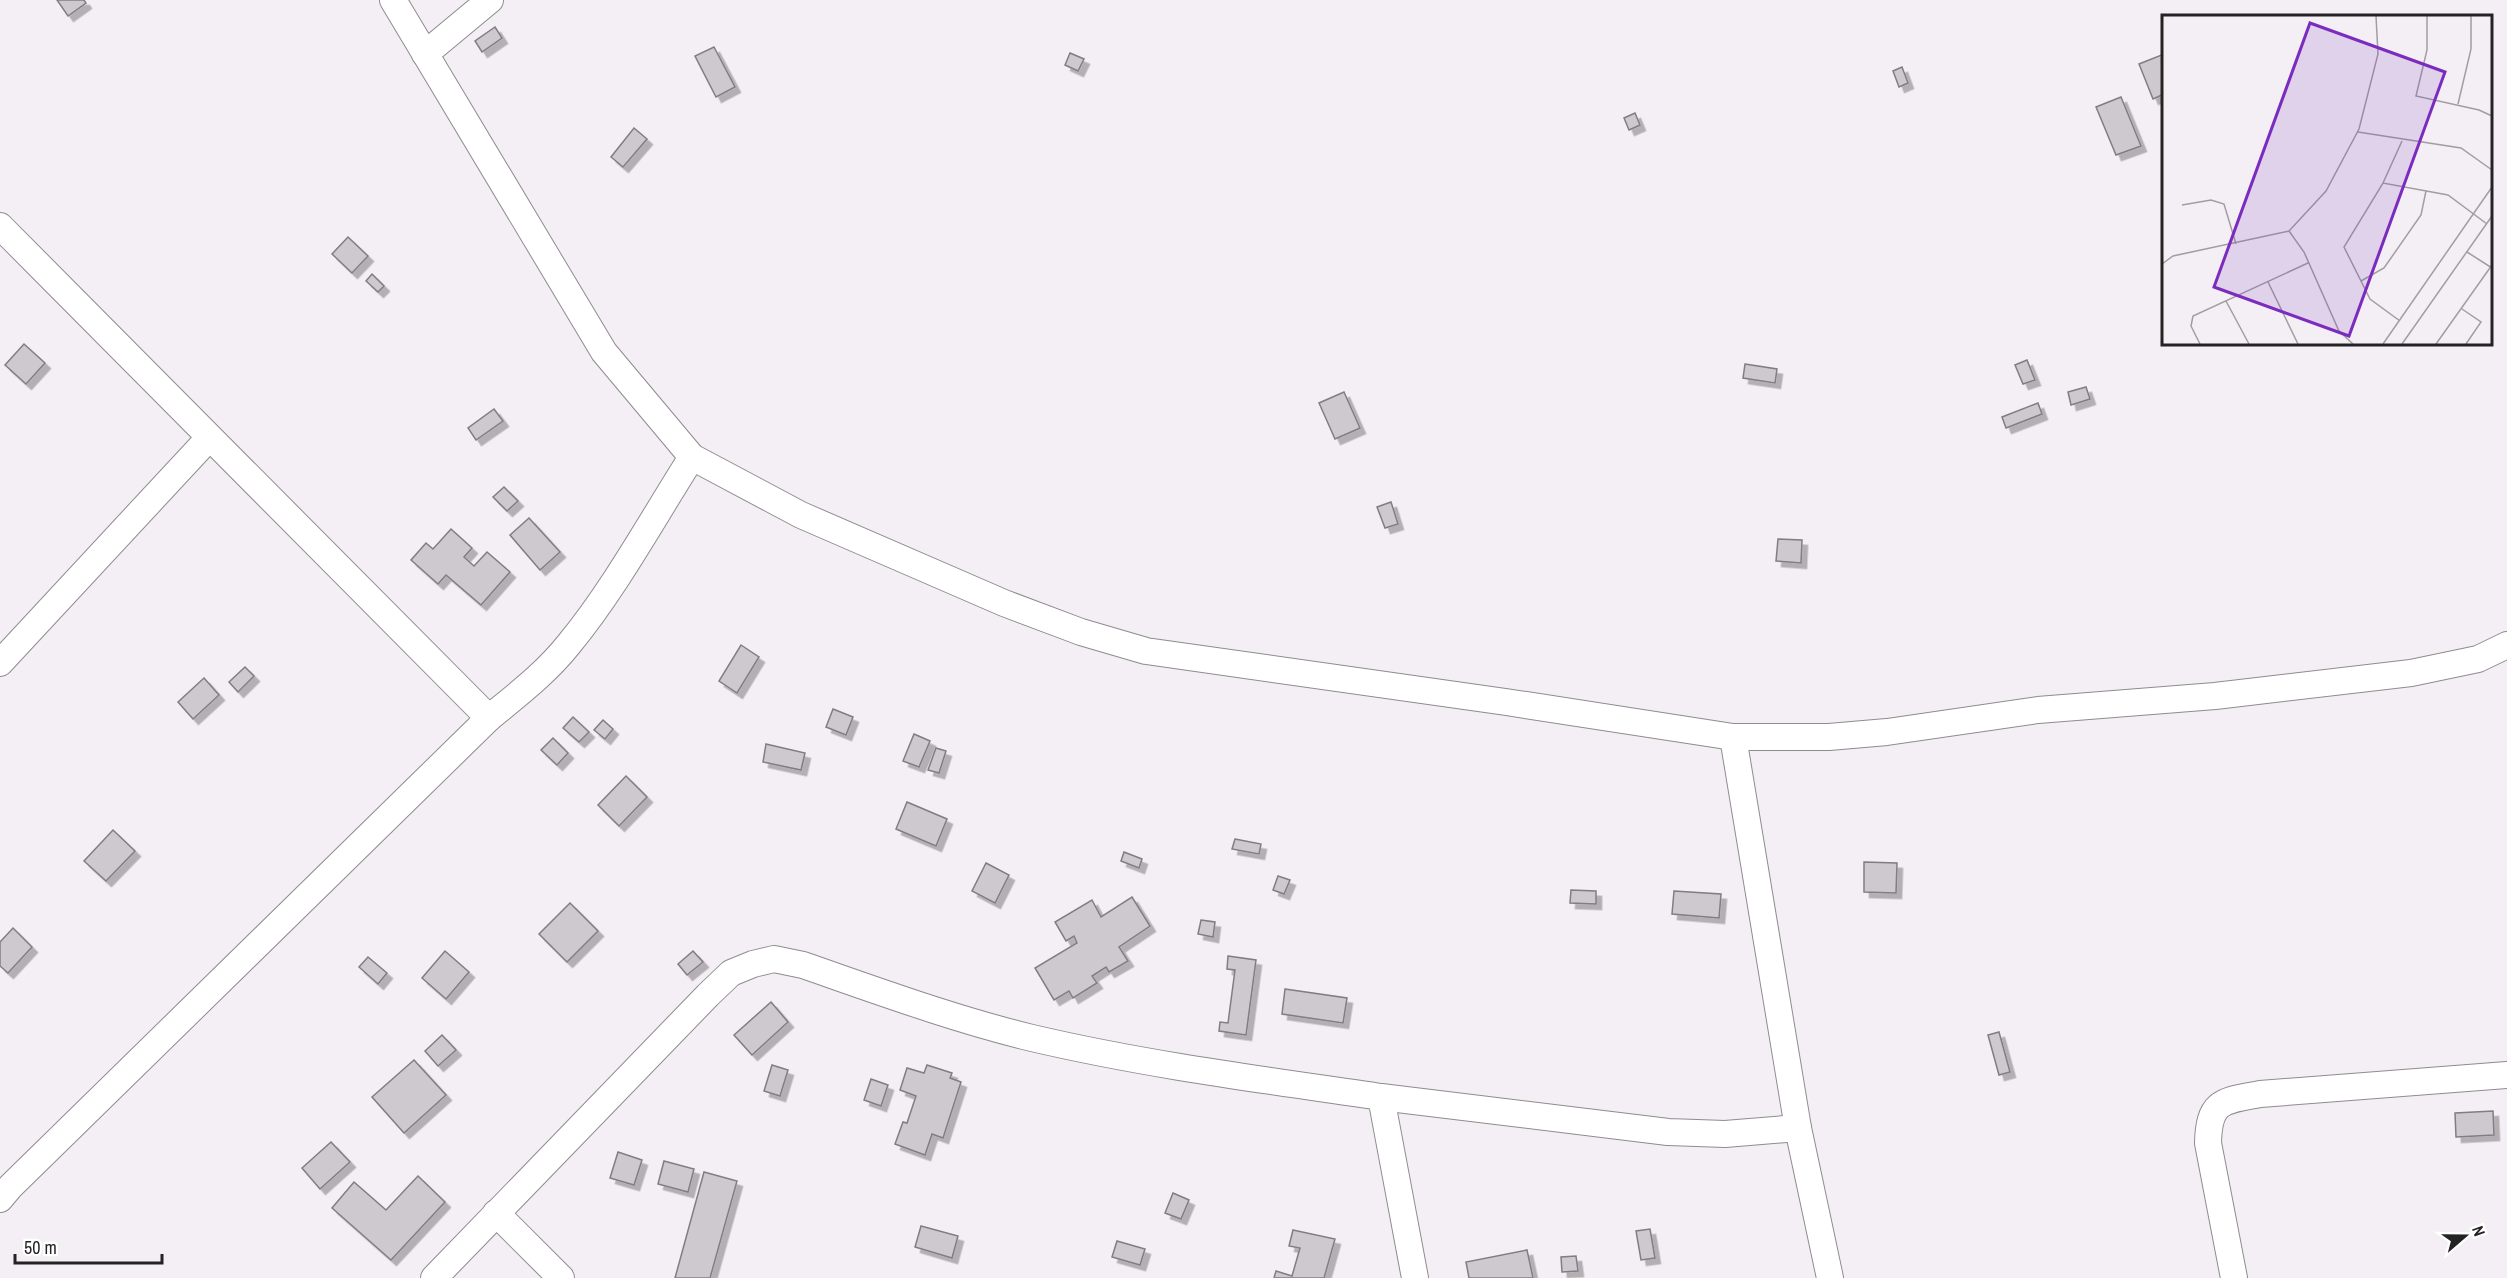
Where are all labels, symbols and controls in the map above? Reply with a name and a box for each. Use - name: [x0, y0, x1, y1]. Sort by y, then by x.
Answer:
- inset map: [2162, 15, 2492, 345]
- north arrow: [2435, 1206, 2495, 1266]
- text: N: [2467, 1223, 2491, 1239]
- scale bar: [15, 1227, 162, 1265]
- text: 50 m: [24, 1235, 57, 1260]

